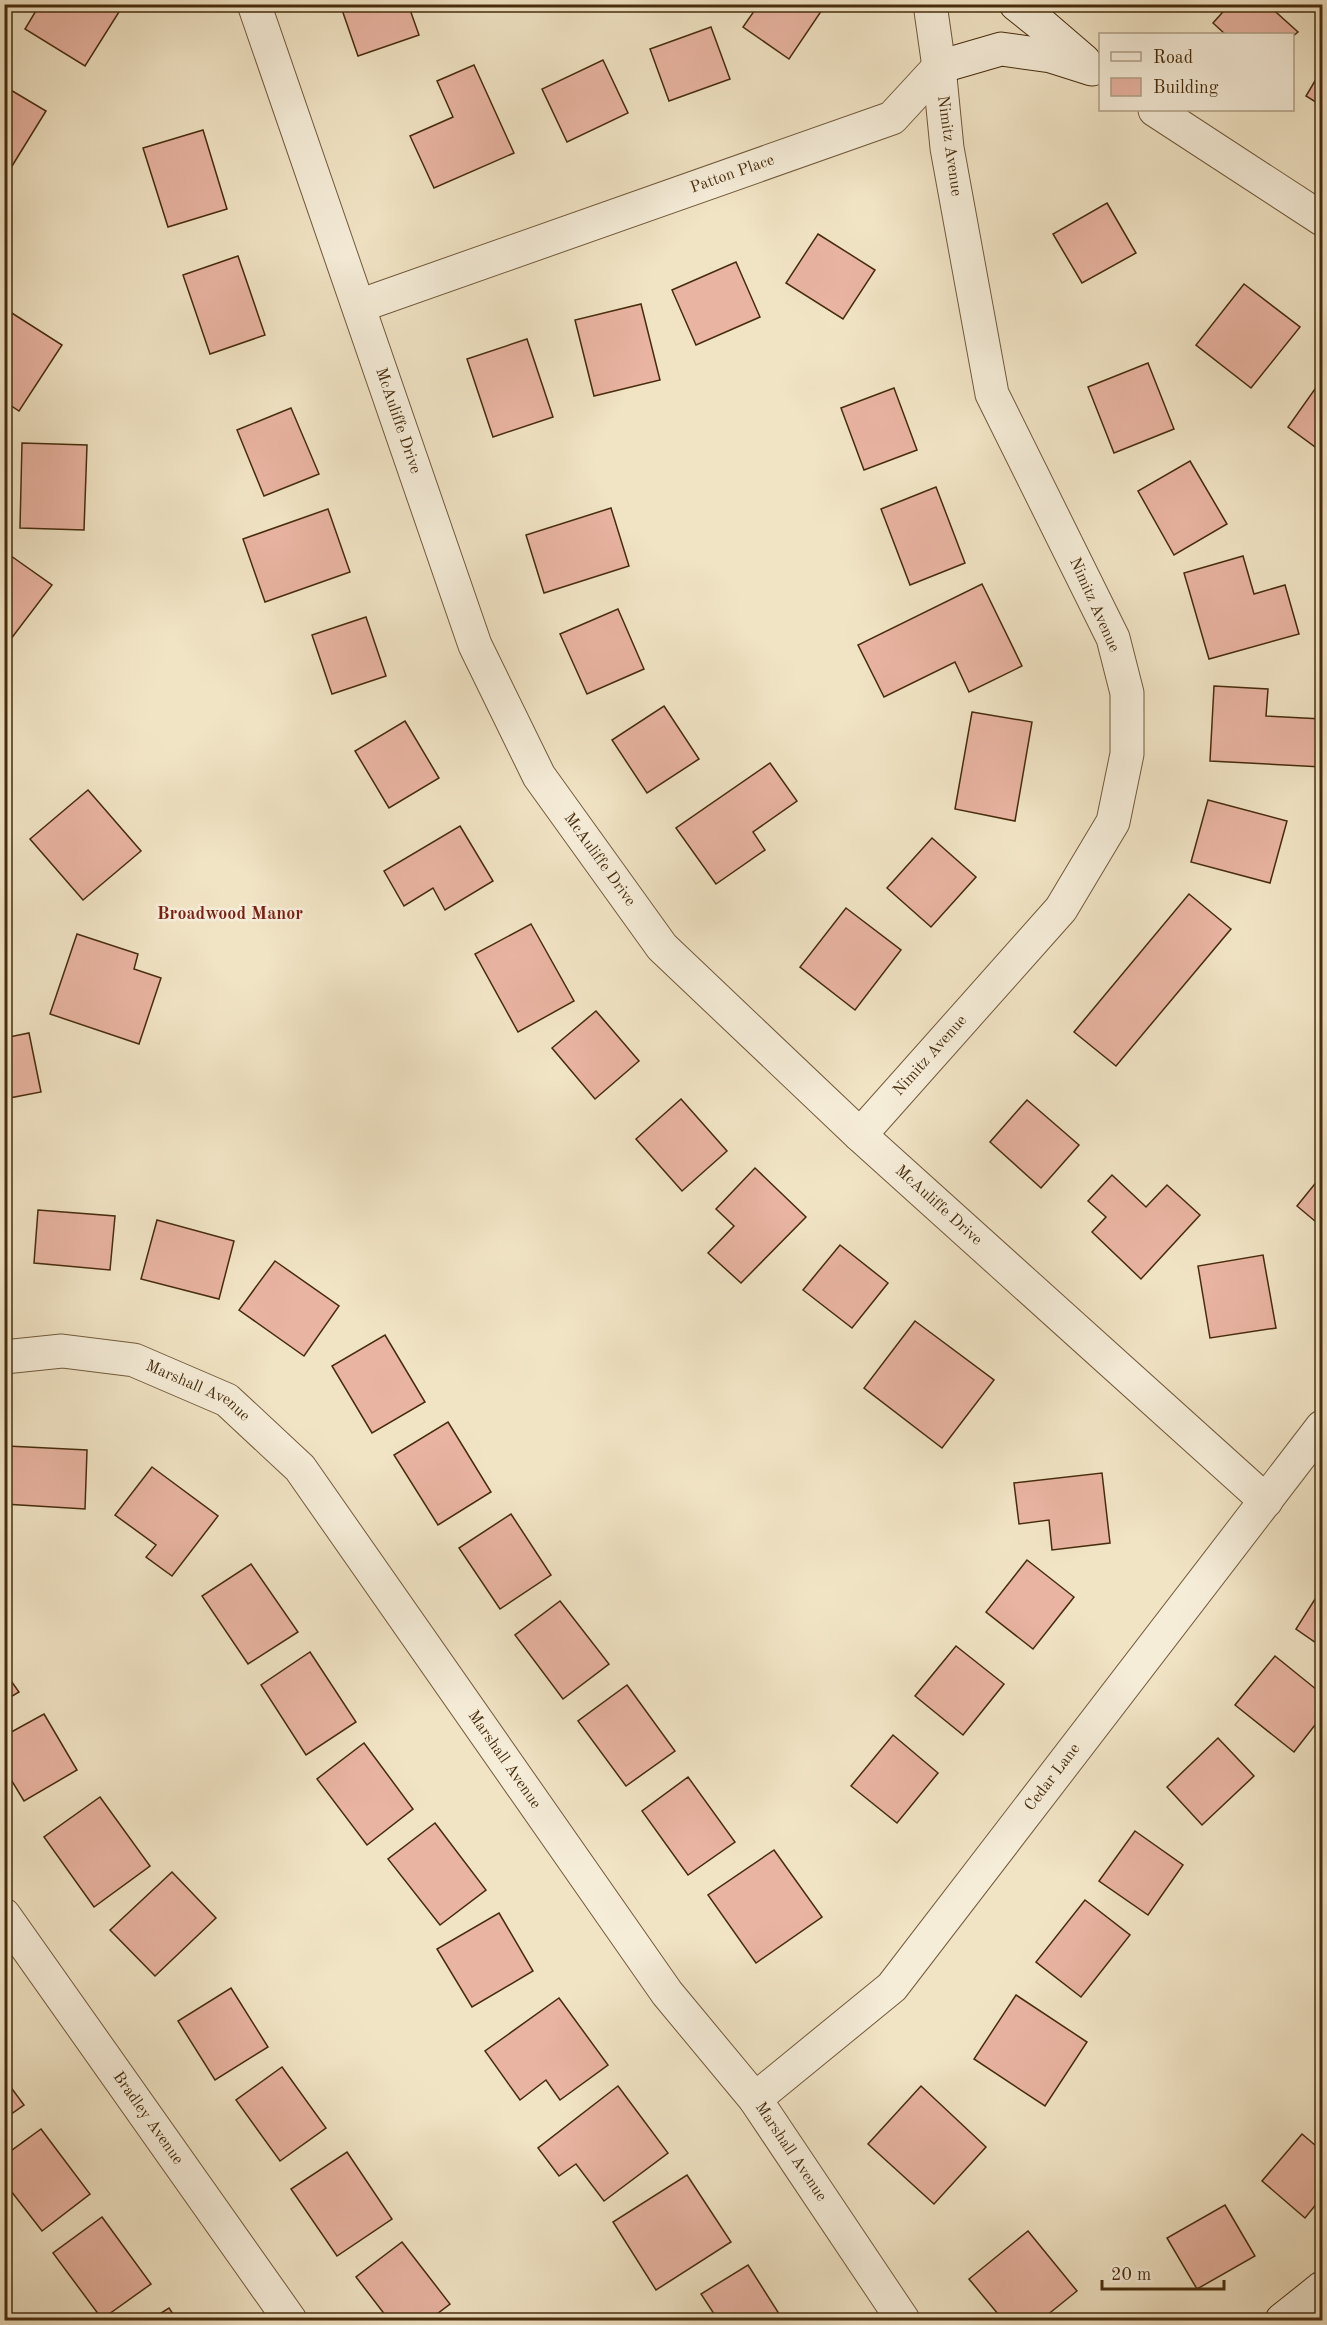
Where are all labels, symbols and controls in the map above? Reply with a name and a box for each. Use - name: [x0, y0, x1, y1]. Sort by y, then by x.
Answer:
- legend: [1099, 33, 1294, 111]
- text: Road: [1153, 49, 1193, 67]
- text: Building: [1153, 79, 1219, 97]
- street label: Nimitz Avenue: [934, 95, 964, 197]
- street label: Patton Place: [688, 152, 777, 196]
- street label: McAuliffe Drive: [372, 366, 423, 476]
- street label: Nimitz Avenue: [1066, 555, 1122, 655]
- street label: McAuliffe Drive: [560, 810, 638, 909]
- district label: Broadwood Manor: [157, 905, 303, 923]
- street label: Nimitz Avenue: [891, 1012, 970, 1099]
- street label: McAuliffe Drive: [892, 1163, 985, 1249]
- street label: Marshall Avenue: [143, 1358, 253, 1425]
- street label: Marshall Avenue: [464, 1708, 544, 1812]
- street label: Cedar Lane: [1022, 1741, 1084, 1814]
- street label: Bradley Avenue: [110, 2069, 186, 2168]
- street label: Marshall Avenue: [752, 2100, 829, 2204]
- scale bar: [1102, 2253, 1224, 2291]
- text: 20 m: [1111, 2266, 1151, 2284]

